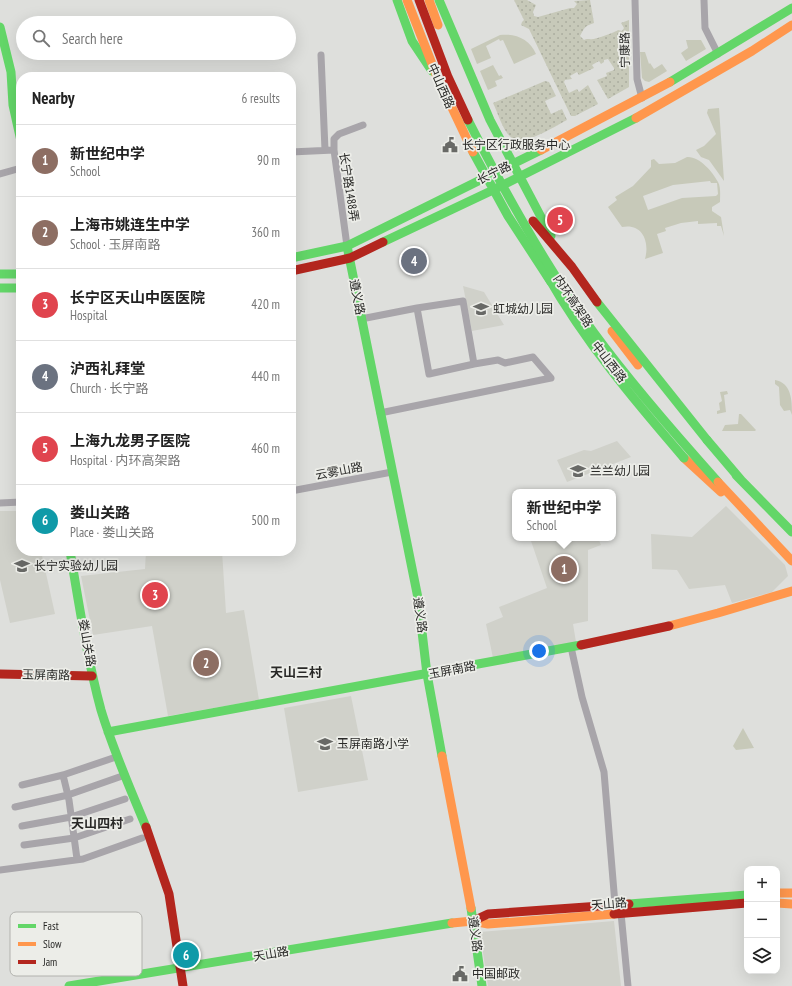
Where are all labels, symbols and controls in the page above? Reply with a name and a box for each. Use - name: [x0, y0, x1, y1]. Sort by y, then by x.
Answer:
- search box: [16, 16, 296, 60]
- icon: search: [30, 27, 52, 49]
- text: Search here: [62, 29, 123, 48]
- street label: 宁康路: [617, 32, 632, 68]
- street label: 中山西路: [425, 61, 458, 111]
- text: Nearby: [32, 87, 75, 109]
- text: 6 results: [241, 90, 280, 107]
- public building icon: 长宁区行政服务中心: [441, 136, 459, 154]
- place label: 长宁区行政服务中心: [462, 137, 570, 152]
- text: 新世纪中学: [70, 144, 145, 163]
- street label: 长宁路1488弄: [337, 151, 362, 222]
- text: 1: [42, 152, 48, 169]
- text: 90 m: [257, 152, 280, 169]
- street label: 长宁路: [474, 158, 513, 187]
- text: School: [70, 163, 100, 180]
- pin: 5: [547, 205, 573, 235]
- text: 上海市姚连生中学: [70, 215, 190, 234]
- text: 2: [42, 224, 48, 241]
- text: 360 m: [251, 224, 280, 241]
- text: School · 玉屏南路: [70, 236, 160, 253]
- pin: 4: [401, 246, 427, 276]
- street label: 内环高架路: [550, 272, 596, 330]
- street label: 遵义路: [347, 278, 368, 316]
- text: 长宁区天山中医医院: [70, 288, 205, 307]
- text: 3: [42, 296, 48, 313]
- text: 420 m: [251, 296, 280, 313]
- school or university icon: 虹城幼儿园: [472, 300, 490, 318]
- place label: 虹城幼儿园: [493, 301, 553, 316]
- text: Hospital: [70, 307, 107, 324]
- street label: 中山西路: [589, 338, 630, 385]
- text: 沪西礼拜堂: [70, 359, 145, 378]
- text: 4: [42, 368, 48, 385]
- text: 440 m: [251, 368, 280, 385]
- text: Church · 长宁路: [70, 380, 149, 397]
- text: 上海九龙男子医院: [70, 431, 190, 450]
- text: 5: [42, 440, 48, 457]
- text: 460 m: [251, 440, 280, 457]
- text: Hospital · 内环高架路: [70, 452, 181, 469]
- street label: 云雾山路: [314, 459, 364, 482]
- school or university icon: 兰兰幼儿园: [569, 462, 587, 480]
- place label: 兰兰幼儿园: [590, 463, 650, 478]
- popup: [512, 489, 616, 541]
- text: 新世纪中学: [526, 498, 602, 517]
- text: 娄山关路: [70, 503, 130, 522]
- text: 6: [42, 512, 48, 529]
- text: 500 m: [251, 512, 280, 529]
- text: School: [526, 517, 557, 534]
- text: Place · 娄山关路: [70, 524, 154, 541]
- pin: 1: [551, 554, 577, 584]
- school or university icon: 长宁实验幼儿园: [13, 557, 31, 575]
- place label: 长宁实验幼儿园: [34, 558, 118, 573]
- pin: 3: [142, 580, 168, 610]
- street label: 遵义路: [411, 596, 430, 634]
- street label: 娄山关路: [76, 618, 99, 668]
- your location: [529, 641, 549, 661]
- pin: 2: [193, 648, 219, 678]
- street label: 玉屏南路: [427, 658, 477, 681]
- district label: 天山三村: [270, 664, 322, 681]
- street label: 玉屏南路: [22, 667, 70, 682]
- school or university icon: 玉屏南路小学: [316, 735, 334, 753]
- place label: 玉屏南路小学: [337, 736, 409, 751]
- district label: 天山四村: [71, 815, 123, 832]
- map controls: [744, 866, 780, 974]
- button: +: [744, 866, 780, 902]
- street label: 天山路: [590, 894, 628, 913]
- button: −: [744, 902, 780, 938]
- legend: [10, 912, 142, 976]
- street label: 遵义路: [466, 915, 485, 953]
- text: Fast: [43, 919, 59, 933]
- text: Slow: [43, 937, 62, 951]
- button: layers: [744, 938, 780, 974]
- pin: 6: [173, 940, 199, 970]
- street label: 天山路: [252, 943, 290, 964]
- text: Jam: [42, 955, 57, 969]
- public building icon: 中国邮政: [451, 965, 469, 983]
- place label: 中国邮政: [472, 966, 520, 981]

